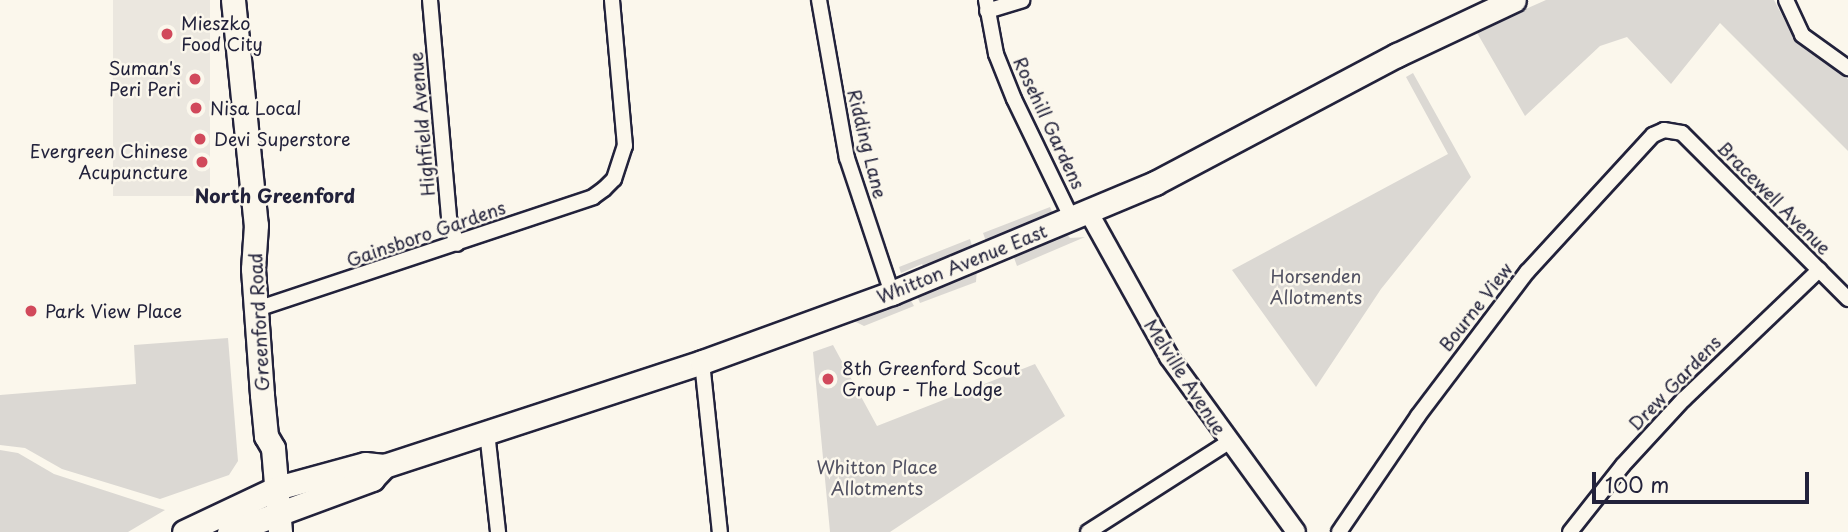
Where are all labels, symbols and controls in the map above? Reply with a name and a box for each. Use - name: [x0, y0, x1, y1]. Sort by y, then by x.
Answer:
- place label: Mieszko Food City: [181, 13, 264, 56]
- marker: Mieszko Food City: [159, 26, 175, 42]
- street label: Highfield Avenue: [405, 51, 439, 197]
- street label: Rosehill Gardens: [1009, 54, 1089, 192]
- place label: Suman's Peri Peri: [108, 58, 181, 100]
- marker: Suman's Peri Peri: [187, 71, 203, 87]
- street label: Ridding Lane: [843, 87, 891, 201]
- place label: Nisa Local: [210, 97, 300, 119]
- marker: Nisa Local: [188, 100, 204, 116]
- place label: Devi Superstore: [214, 128, 351, 150]
- marker: Devi Superstore: [192, 131, 208, 147]
- street label: Bracewell Avenue: [1713, 137, 1835, 259]
- place label: Evergreen Chinese Acupuncture: [28, 141, 188, 184]
- marker: Evergreen Chinese Acupuncture: [194, 154, 210, 170]
- district label: North Greenford: [194, 185, 356, 207]
- street label: Gainsboro Gardens: [344, 197, 508, 271]
- street label: Whitton Avenue East: [875, 220, 1049, 308]
- street label: Greenford Road: [245, 252, 273, 392]
- street label: Bourne View: [1434, 258, 1518, 356]
- park label: Horsenden Allotments: [1270, 266, 1362, 308]
- place label: Park View Place: [45, 300, 183, 322]
- marker: Park View Place: [23, 303, 39, 319]
- street label: Melville Avenue: [1140, 315, 1230, 439]
- street label: Drew Gardens: [1625, 331, 1725, 435]
- place label: 8th Greenford Scout Group - The Lodge: [842, 358, 1022, 400]
- marker: 8th Greenford Scout Group - The Lodge: [820, 371, 836, 387]
- park label: Whitton Place Allotments: [817, 457, 937, 500]
- scale bar: [1596, 458, 1813, 502]
- text: 100 m: [1605, 468, 1669, 500]

